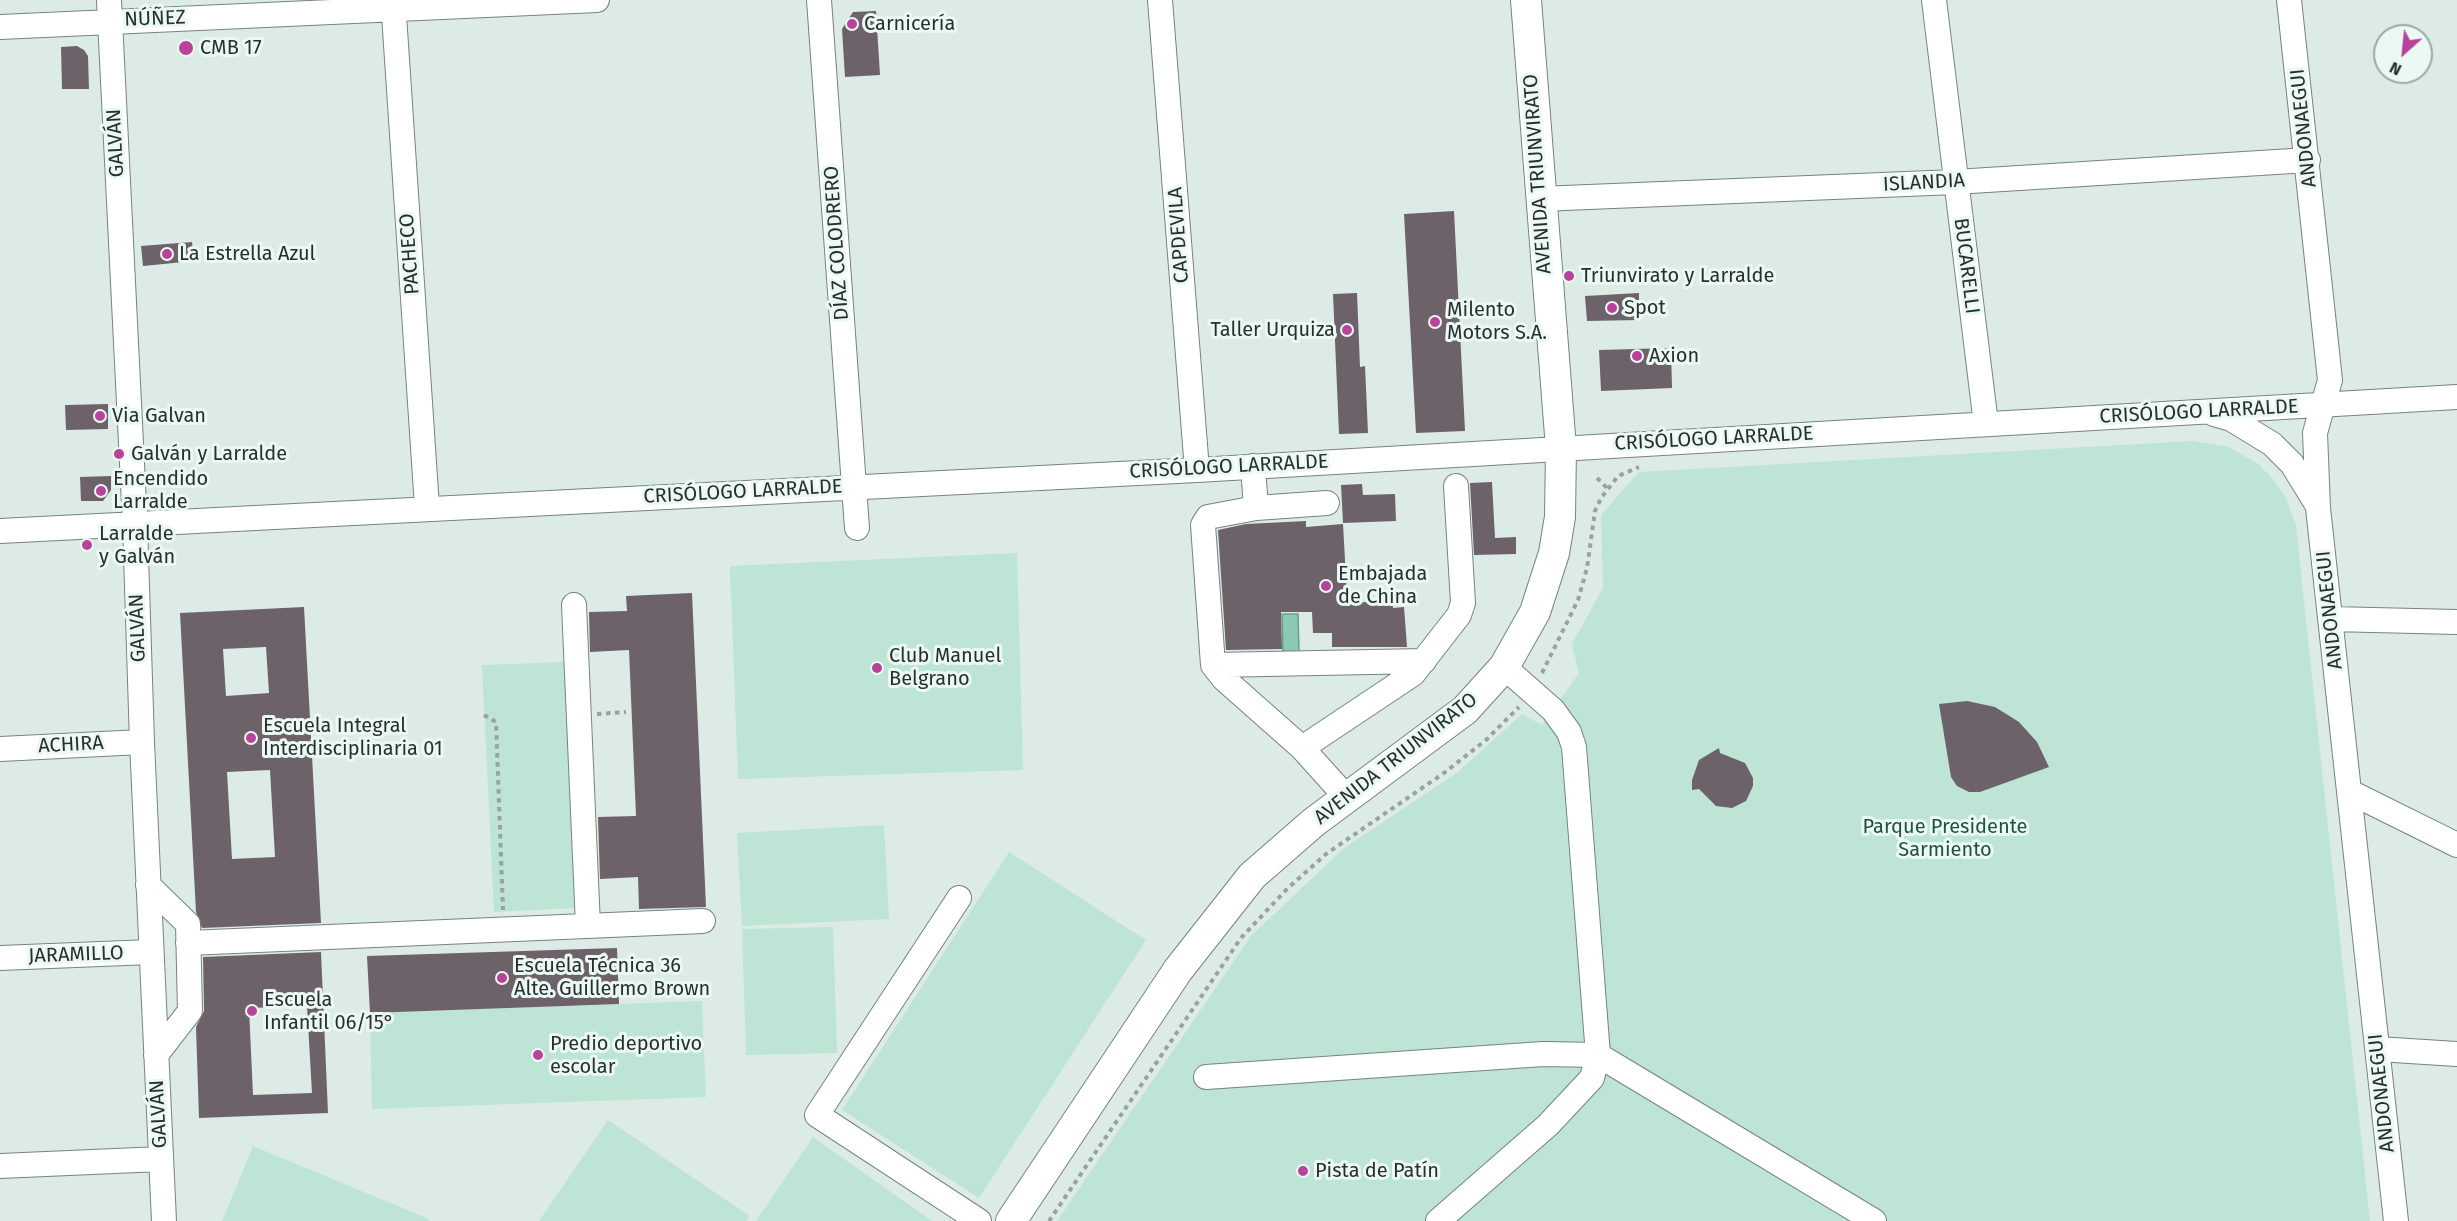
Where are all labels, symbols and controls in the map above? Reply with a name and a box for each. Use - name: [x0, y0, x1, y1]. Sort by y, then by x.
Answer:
- street label: NÚÑEZ: [124, 6, 186, 32]
- place label: Carnicería: [864, 12, 955, 36]
- marker: Carnicería: [845, 17, 859, 31]
- north arrow: [2373, 24, 2433, 84]
- place label: CMB 17: [200, 36, 262, 60]
- marker: CMB 17: [177, 39, 195, 57]
- text: N: [2386, 58, 2405, 80]
- street label: ANDONAEGUI: [2286, 67, 2322, 189]
- street label: AVENIDA TRIUNVIRATO: [1519, 73, 1557, 275]
- street label: GALVÁN: [102, 108, 130, 178]
- street label: DÍAZ COLODRERO: [820, 165, 854, 321]
- street label: ISLANDIA: [1882, 169, 1966, 197]
- street label: CAPDEVILA: [1164, 186, 1194, 284]
- street label: PACHECO: [395, 212, 425, 296]
- street label: BUCARELLI: [1948, 217, 1984, 315]
- place label: La Estrella Azul: [179, 242, 315, 266]
- marker: La Estrella Azul: [160, 247, 174, 261]
- place label: Triunvirato y Larralde: [1581, 264, 1774, 288]
- marker: Triunvirato y Larralde: [1562, 269, 1576, 283]
- place label: Spot: [1624, 296, 1666, 320]
- place label: Milento Motors S.A.: [1447, 298, 1547, 345]
- marker: Spot: [1605, 301, 1619, 315]
- marker: Milento Motors S.A.: [1428, 315, 1442, 329]
- place label: Taller Urquiza: [1211, 318, 1335, 342]
- marker: Taller Urquiza: [1340, 323, 1354, 337]
- place label: Axion: [1649, 344, 1699, 368]
- marker: Axion: [1630, 349, 1644, 363]
- street label: CRISÓLOGO LARRALDE: [2099, 395, 2299, 429]
- place label: Via Galvan: [112, 404, 206, 428]
- marker: Via Galvan: [93, 409, 107, 423]
- street label: CRISÓLOGO LARRALDE: [1614, 422, 1814, 456]
- place label: Galván y Larralde: [131, 442, 287, 466]
- marker: Galván y Larralde: [112, 447, 126, 461]
- street label: CRISÓLOGO LARRALDE: [1129, 450, 1329, 484]
- place label: Encendido Larralde: [113, 467, 208, 514]
- street label: CRISÓLOGO LARRALDE: [643, 475, 843, 509]
- marker: Encendido Larralde: [94, 484, 108, 498]
- place label: Larralde y Galván: [99, 522, 175, 569]
- marker: Larralde y Galván: [80, 538, 94, 552]
- street label: ANDONAEGUI: [2312, 549, 2348, 671]
- place label: Embajada de China: [1338, 562, 1427, 609]
- marker: Embajada de China: [1319, 579, 1333, 593]
- street label: GALVÁN: [125, 593, 151, 663]
- place label: Club Manuel Belgrano: [889, 644, 1001, 691]
- marker: Club Manuel Belgrano: [870, 661, 884, 675]
- street label: AVENIDA TRIUNVIRATO: [1310, 688, 1482, 830]
- place label: Escuela Integral Interdisciplinaria 01: [263, 714, 443, 761]
- street label: ACHIRA: [38, 731, 104, 759]
- marker: Escuela Integral Interdisciplinaria 01: [244, 731, 258, 745]
- park label: Parque Presidente Sarmiento: [1863, 815, 2027, 862]
- street label: JARAMILLO: [28, 941, 124, 969]
- place label: Escuela Técnica 36 Alte. Guillermo Brown: [514, 954, 710, 1001]
- marker: Escuela Técnica 36 Alte. Guillermo Brown: [495, 971, 509, 985]
- place label: Escuela Infantil 06/15°: [264, 988, 394, 1035]
- marker: Escuela Infantil 06/15°: [245, 1004, 259, 1018]
- place label: Predio deportivo escolar: [550, 1032, 702, 1079]
- street label: ANDONAEGUI: [2364, 1032, 2400, 1154]
- marker: Predio deportivo escolar: [531, 1048, 545, 1062]
- street label: GALVÁN: [145, 1079, 173, 1149]
- place label: Pista de Patín: [1315, 1159, 1439, 1183]
- marker: Pista de Patín: [1296, 1164, 1310, 1178]

